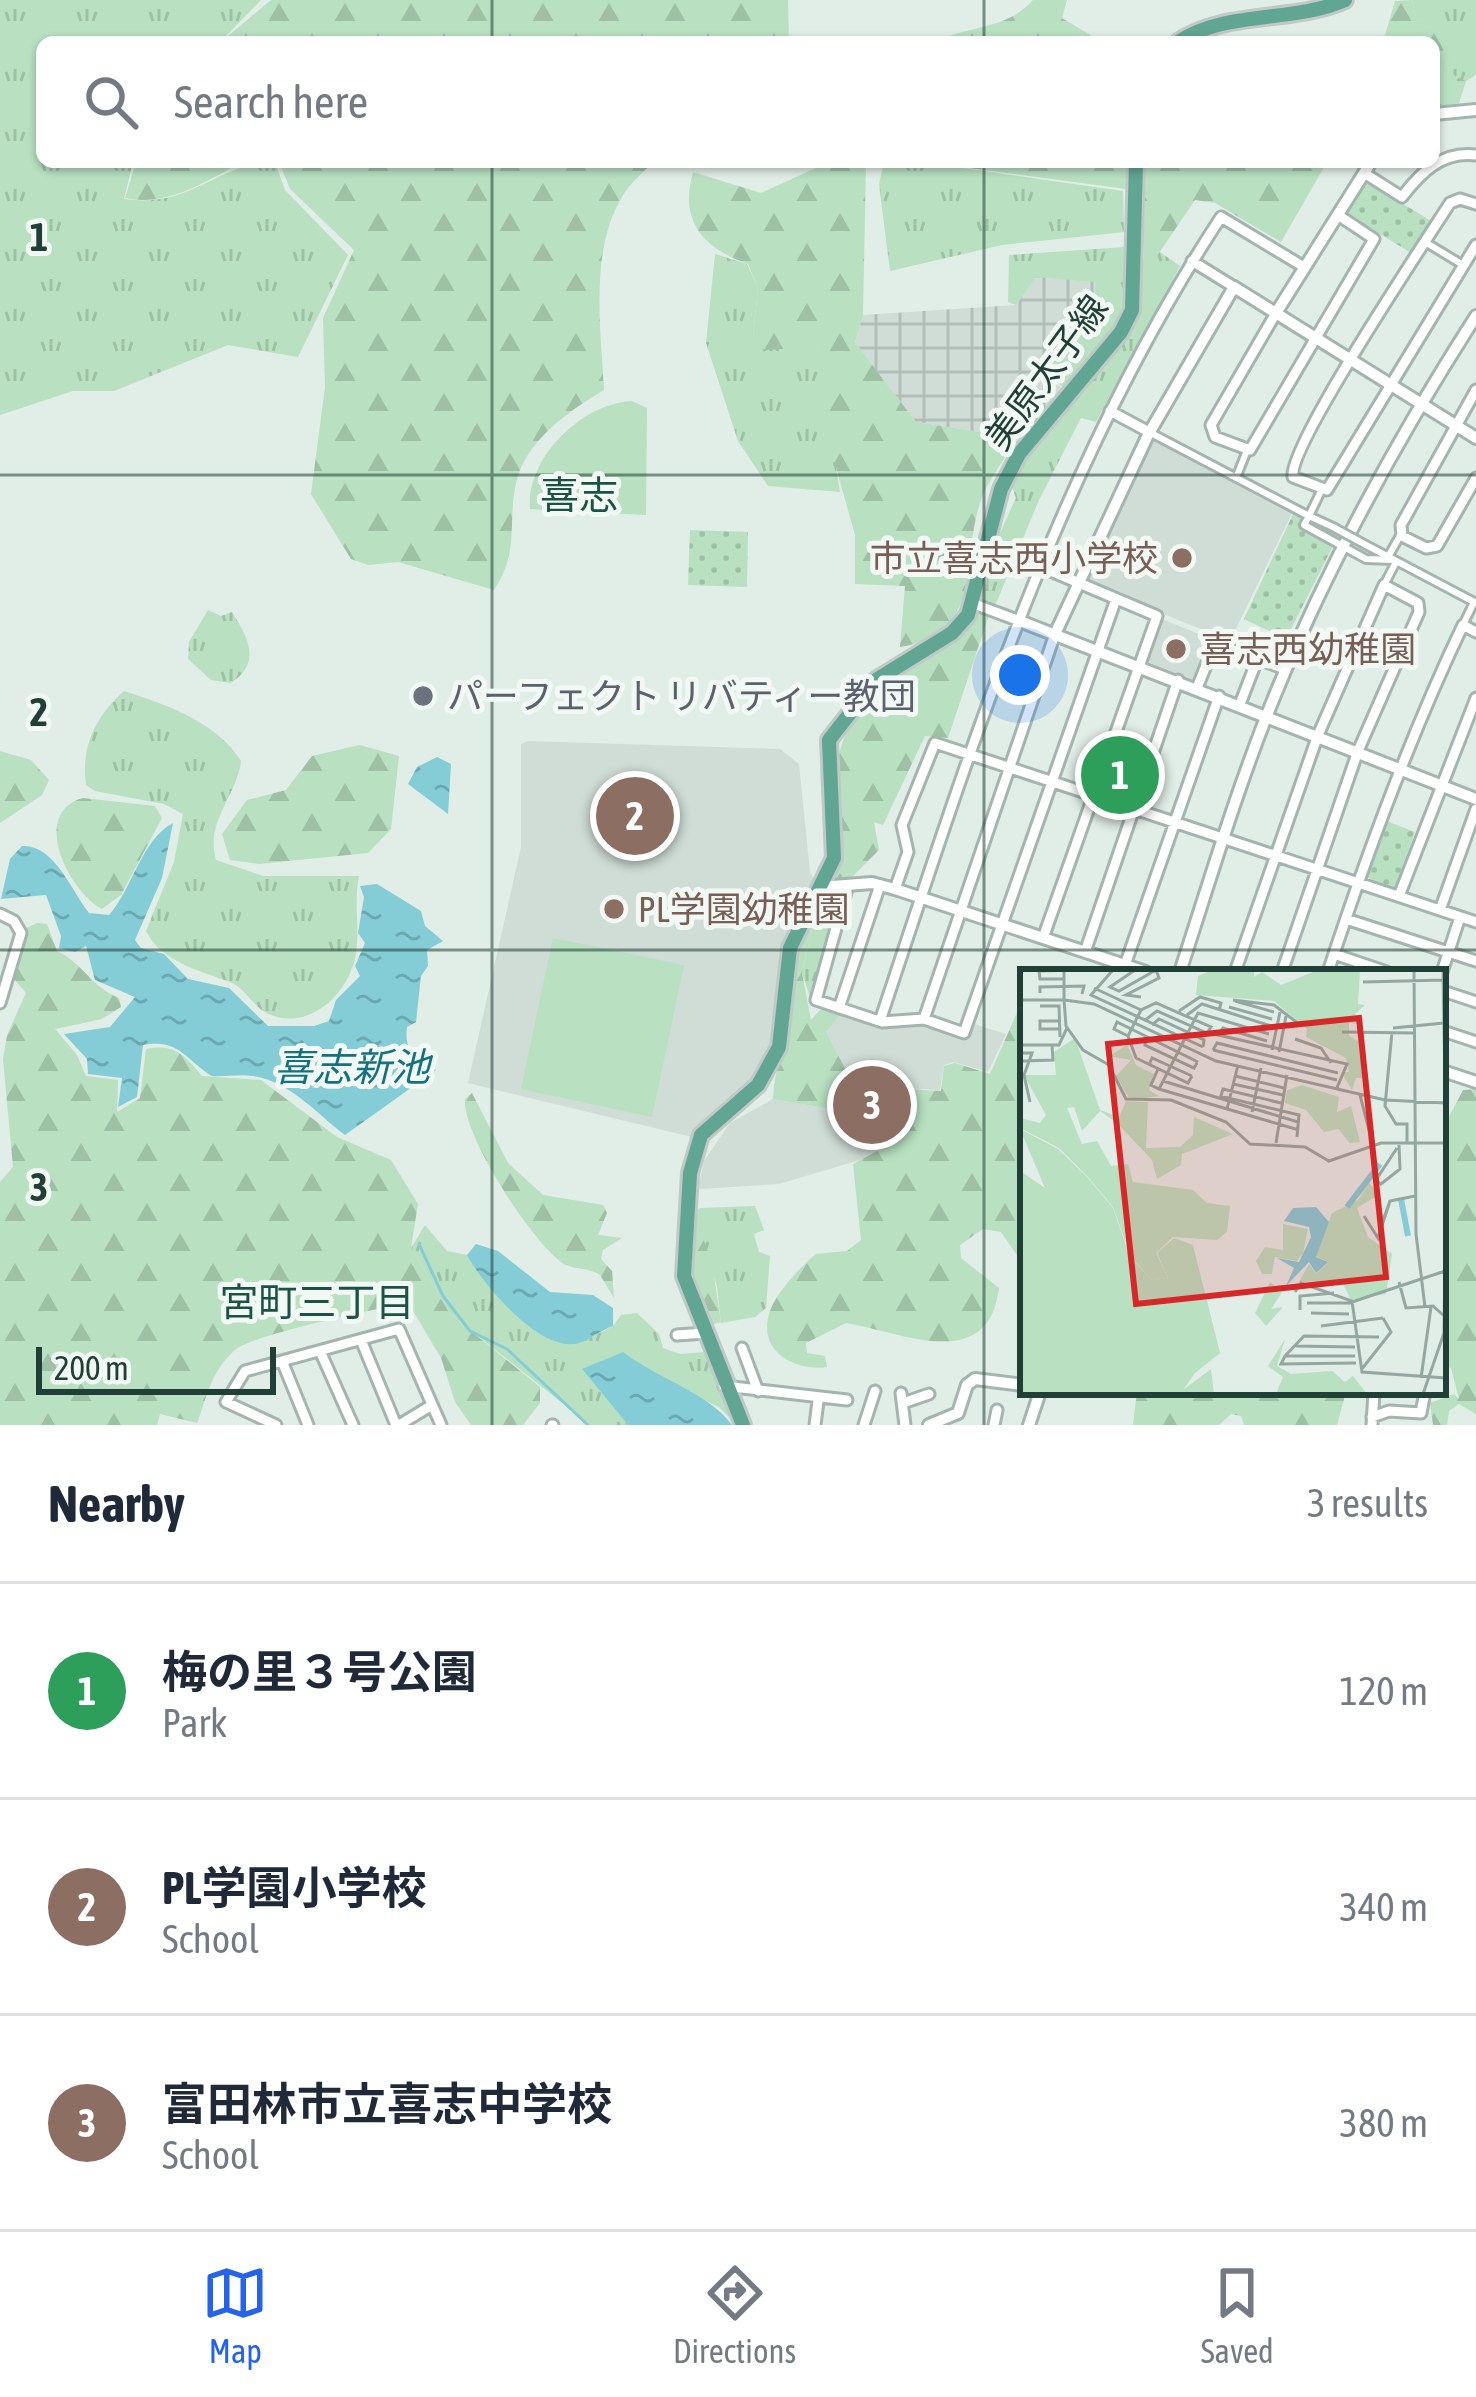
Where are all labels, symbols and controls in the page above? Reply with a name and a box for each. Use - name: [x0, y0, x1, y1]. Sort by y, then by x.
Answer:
- search box: [36, 36, 1440, 168]
- icon: search: [78, 69, 144, 135]
- text: Search here: [174, 76, 368, 128]
- text: 1: [30, 215, 48, 259]
- street label: 美原太子線: [976, 287, 1116, 457]
- district label: 喜志: [540, 473, 618, 517]
- place label: 市立喜志西小学校: [870, 537, 1158, 579]
- marker: 市立喜志西小学校: [1169, 545, 1195, 571]
- place label: 喜志西幼稚園: [1200, 628, 1416, 670]
- marker: 喜志西幼稚園: [1163, 636, 1189, 662]
- your location: [990, 645, 1050, 705]
- place label: パーフェクト リバティー教団: [447, 675, 916, 717]
- marker: パーフェクト リバティー教団: [410, 683, 436, 709]
- text: 2: [30, 690, 48, 734]
- pin: 1: [1081, 730, 1159, 820]
- pin: 2: [596, 771, 674, 861]
- place label: PL学園幼稚園: [638, 888, 850, 930]
- marker: PL学園幼稚園: [601, 896, 627, 922]
- inset map: [1020, 969, 1446, 1395]
- water label: 喜志新池: [274, 1045, 434, 1089]
- pin: 3: [833, 1060, 911, 1150]
- text: 3: [30, 1165, 48, 1209]
- district label: 宮町三丁目: [219, 1280, 415, 1324]
- scale bar: [36, 1341, 276, 1394]
- text: 200 m: [54, 1349, 129, 1387]
- text: Nearby: [48, 1474, 185, 1533]
- text: 3 results: [1307, 1481, 1428, 1525]
- text: 梅の里３号公園: [162, 1646, 477, 1698]
- text: 1: [78, 1669, 96, 1713]
- text: 120 m: [1340, 1669, 1428, 1713]
- text: Park: [162, 1701, 227, 1745]
- text: PL学園小学校: [162, 1862, 426, 1914]
- text: 2: [78, 1885, 96, 1929]
- text: 340 m: [1340, 1885, 1428, 1929]
- text: School: [162, 1917, 259, 1961]
- text: 富田林市立喜志中学校: [162, 2078, 612, 2130]
- text: 3: [78, 2101, 96, 2145]
- text: 380 m: [1340, 2101, 1428, 2145]
- text: School: [162, 2133, 259, 2177]
- tab: Map: [202, 2260, 268, 2370]
- tab: Directions: [673, 2260, 796, 2370]
- tab: Saved: [1201, 2260, 1274, 2370]

